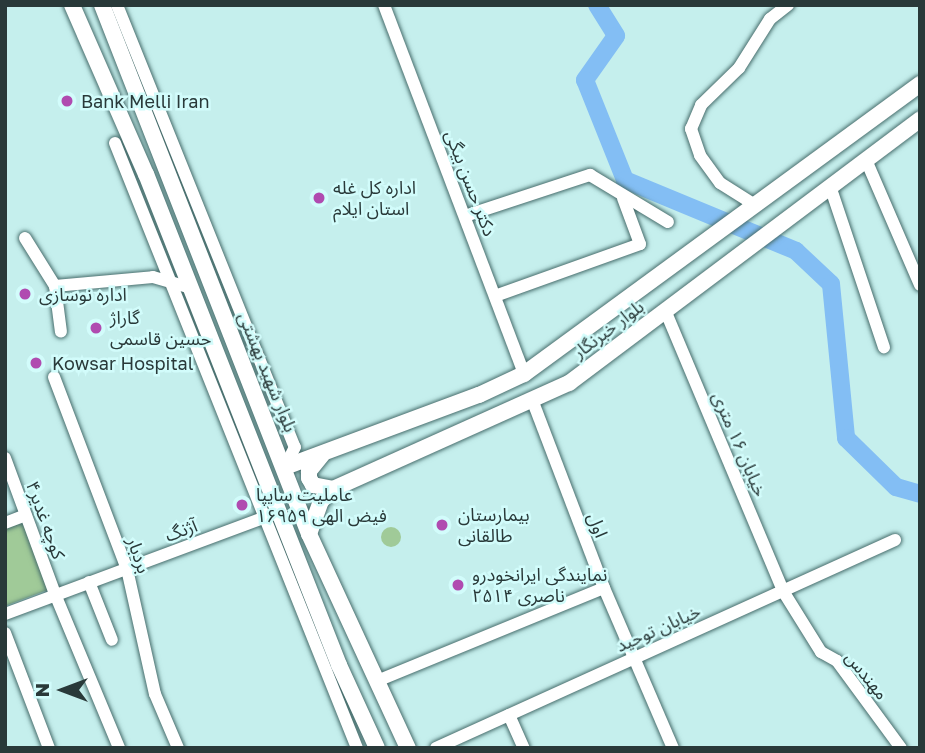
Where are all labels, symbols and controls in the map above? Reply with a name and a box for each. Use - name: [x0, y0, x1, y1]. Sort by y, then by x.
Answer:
- place label: Bank Melli Iran: [81, 90, 209, 112]
- marker: Bank Melli Iran: [59, 93, 75, 109]
- street label: دکتر حسن بیگی: [441, 127, 501, 239]
- place label: اداره کل غله استان ایلام: [333, 177, 416, 220]
- marker: اداره کل غله استان ایلام: [311, 190, 327, 206]
- place label: اداره نوسازی: [39, 283, 127, 305]
- marker: اداره نوسازی: [17, 286, 33, 302]
- street label: بلوار خبرنگار: [568, 295, 648, 363]
- place label: گاراژ حسین قاسمی: [110, 307, 211, 350]
- street label: بلوار شهید بهشتی: [234, 309, 302, 435]
- marker: گاراژ حسین قاسمی: [88, 320, 104, 336]
- place label: Kowsar Hospital: [52, 352, 194, 374]
- marker: Kowsar Hospital: [26, 353, 46, 373]
- street label: خیابان ۱۶ متری: [708, 388, 772, 500]
- street label: کوچه غدیر۴: [22, 478, 70, 562]
- place label: عاملیت سایپا ۱۶۹۵۹ فیض الهی: [256, 484, 387, 526]
- marker: عاملیت سایپا ۱۶۹۵۹ فیض الهی: [234, 497, 250, 513]
- place label: بیمارستان طالقانی: [458, 504, 530, 546]
- street label: اول: [583, 510, 613, 540]
- street label: آژنگ: [162, 514, 200, 546]
- marker: بیمارستان طالقانی: [432, 515, 452, 535]
- street label: بردبار: [123, 534, 155, 576]
- place label: نمایندگی ایرانخودرو ناصری ۲۵۱۴: [472, 564, 607, 606]
- marker: نمایندگی ایرانخودرو ناصری ۲۵۱۴: [450, 577, 466, 593]
- street label: خیابان توحید: [612, 600, 704, 656]
- street label: مهندس: [841, 646, 893, 704]
- north arrow: [28, 655, 98, 725]
- text: N: [30, 683, 53, 697]

